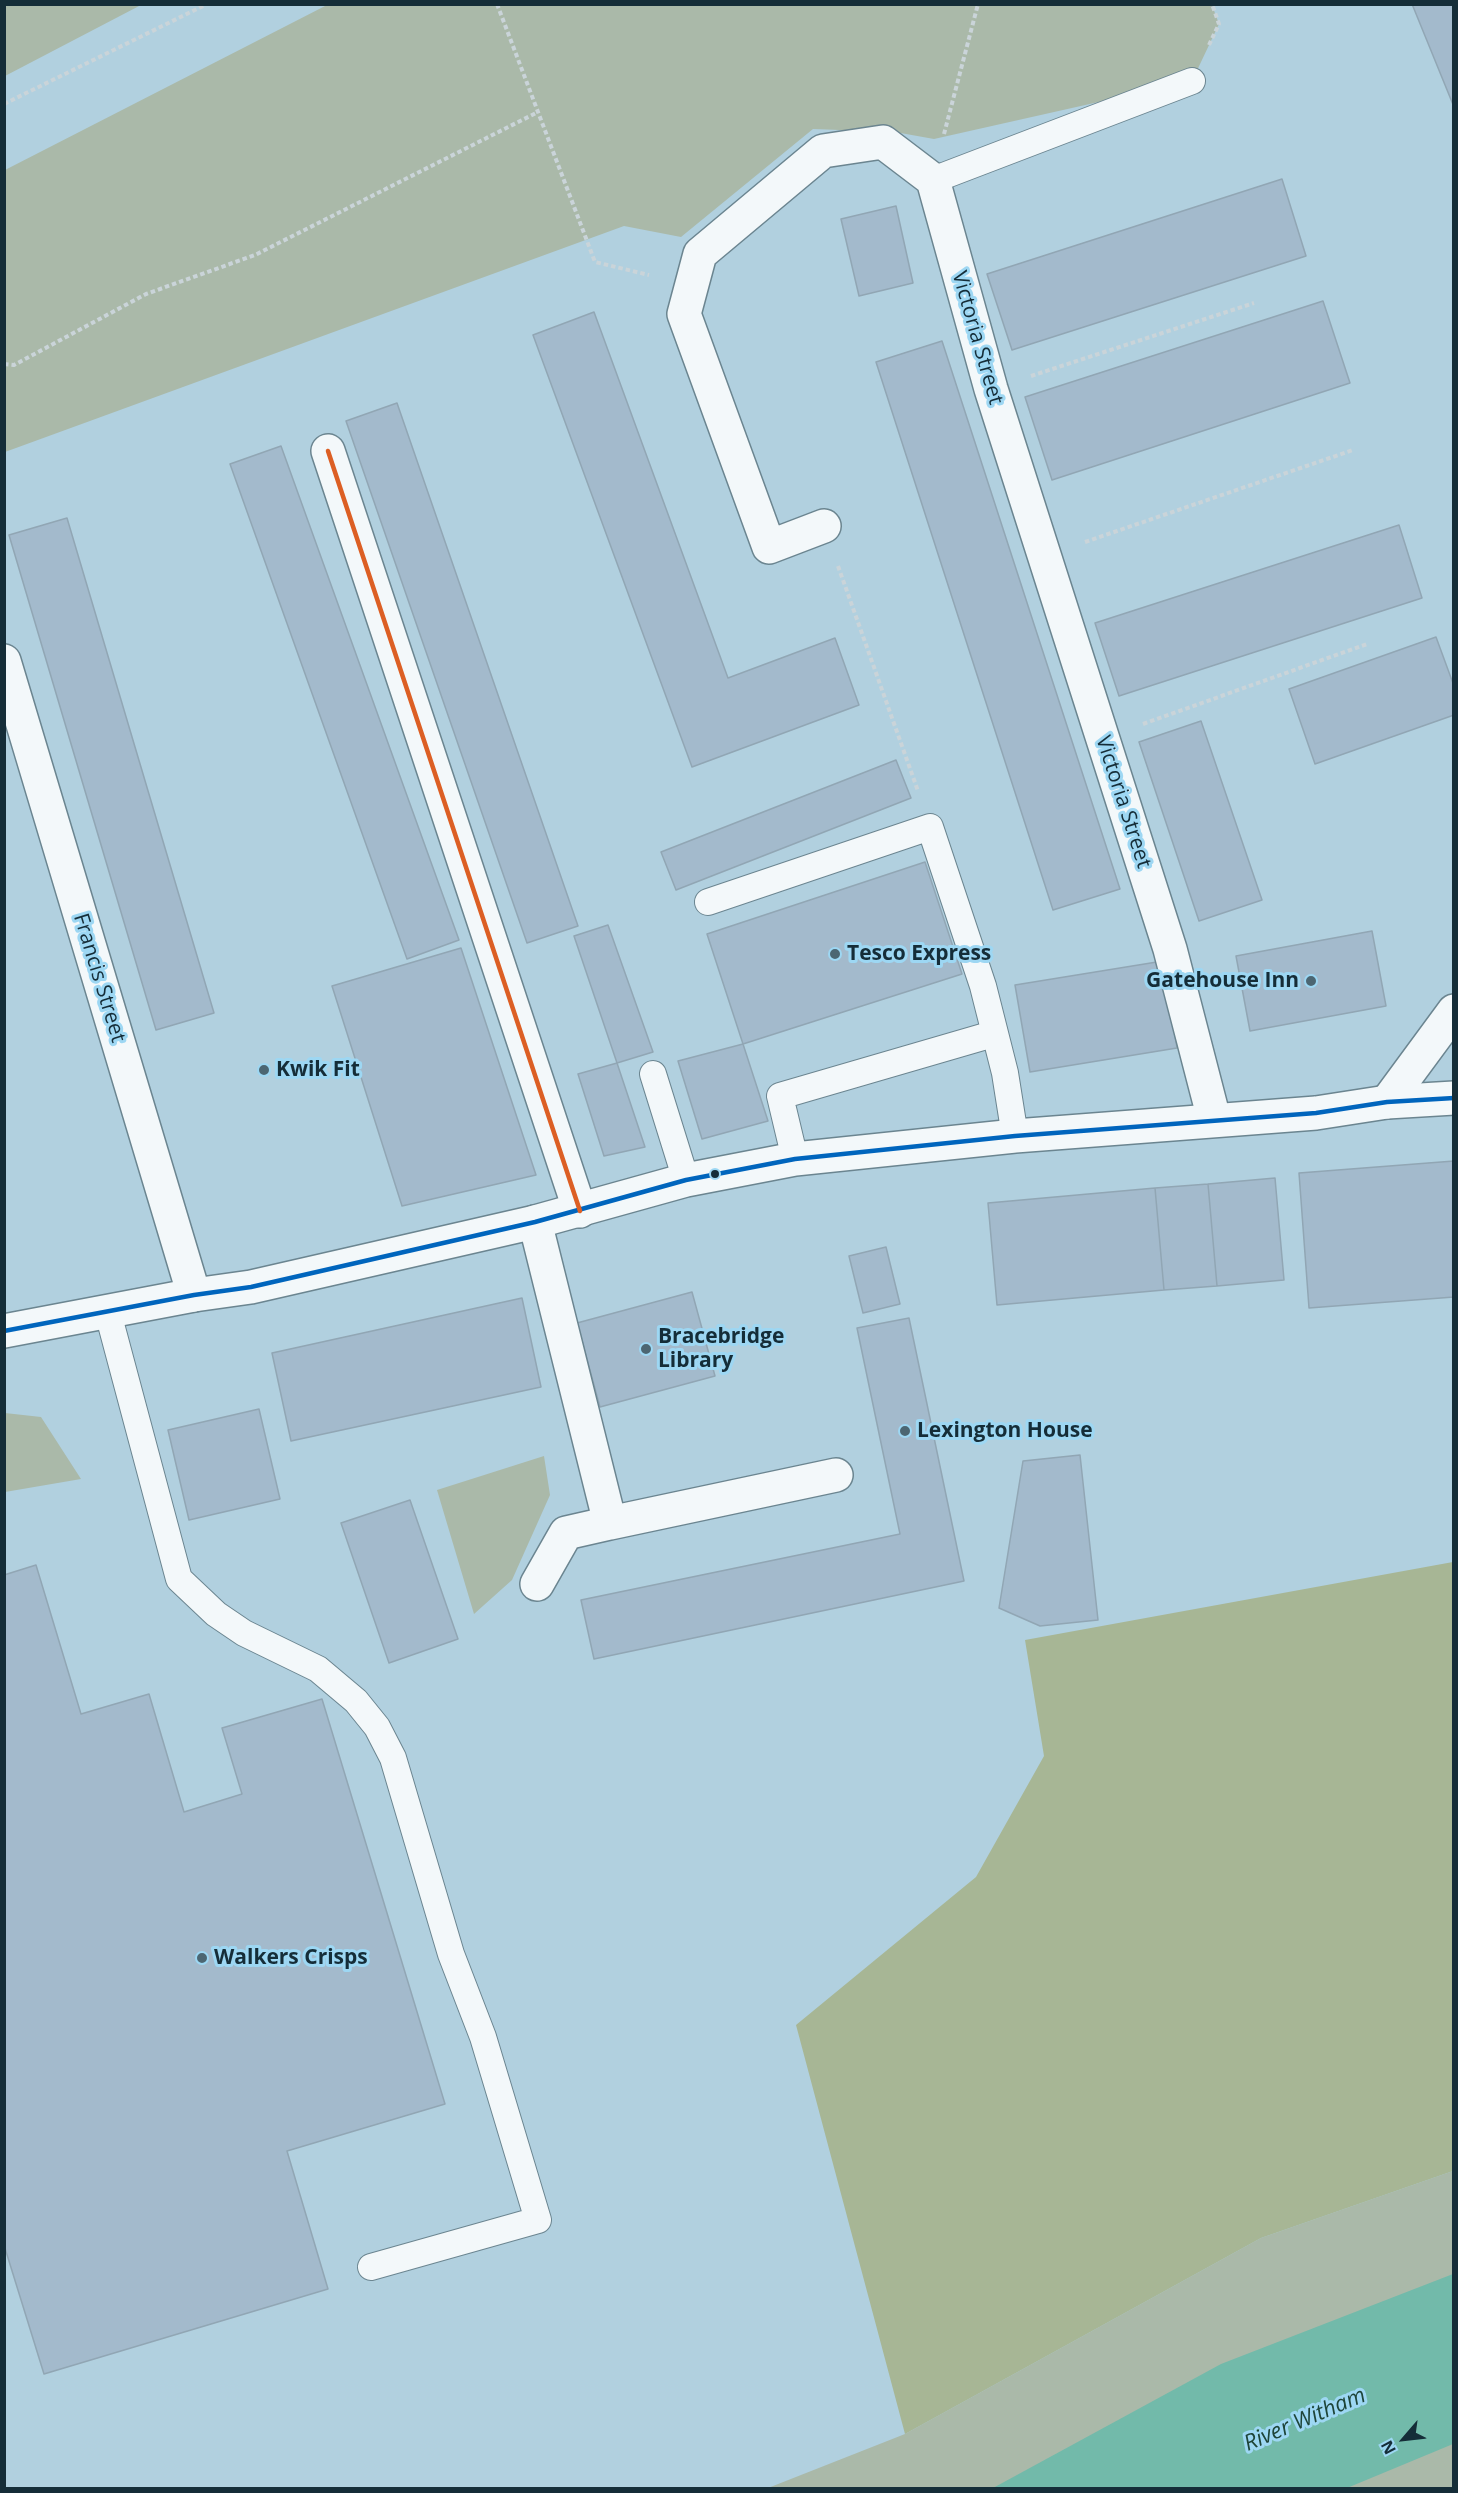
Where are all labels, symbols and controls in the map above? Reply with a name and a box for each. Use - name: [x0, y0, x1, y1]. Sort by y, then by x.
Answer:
- street label: Victoria Street: [946, 268, 1008, 408]
- street label: Victoria Street: [1090, 733, 1156, 871]
- street label: Francis Street: [67, 911, 131, 1045]
- place label: Tesco Express: [847, 941, 991, 967]
- marker: Tesco Express: [828, 947, 842, 961]
- place label: Gatehouse Inn: [1146, 968, 1299, 994]
- marker: Gatehouse Inn: [1304, 974, 1318, 988]
- place label: Kwik Fit: [276, 1057, 360, 1083]
- marker: Kwik Fit: [257, 1063, 271, 1077]
- unlabelled marker: [709, 1168, 721, 1180]
- place label: Bracebridge Library: [658, 1324, 784, 1374]
- marker: Bracebridge Library: [639, 1342, 653, 1356]
- place label: Lexington House: [917, 1418, 1093, 1444]
- marker: Lexington House: [898, 1424, 912, 1438]
- place label: Walkers Crisps: [214, 1945, 368, 1971]
- marker: Walkers Crisps: [195, 1951, 209, 1965]
- water label: River Witham: [1240, 2383, 1370, 2457]
- north arrow: [1374, 2409, 1434, 2469]
- text: N: [1375, 2437, 1401, 2458]

